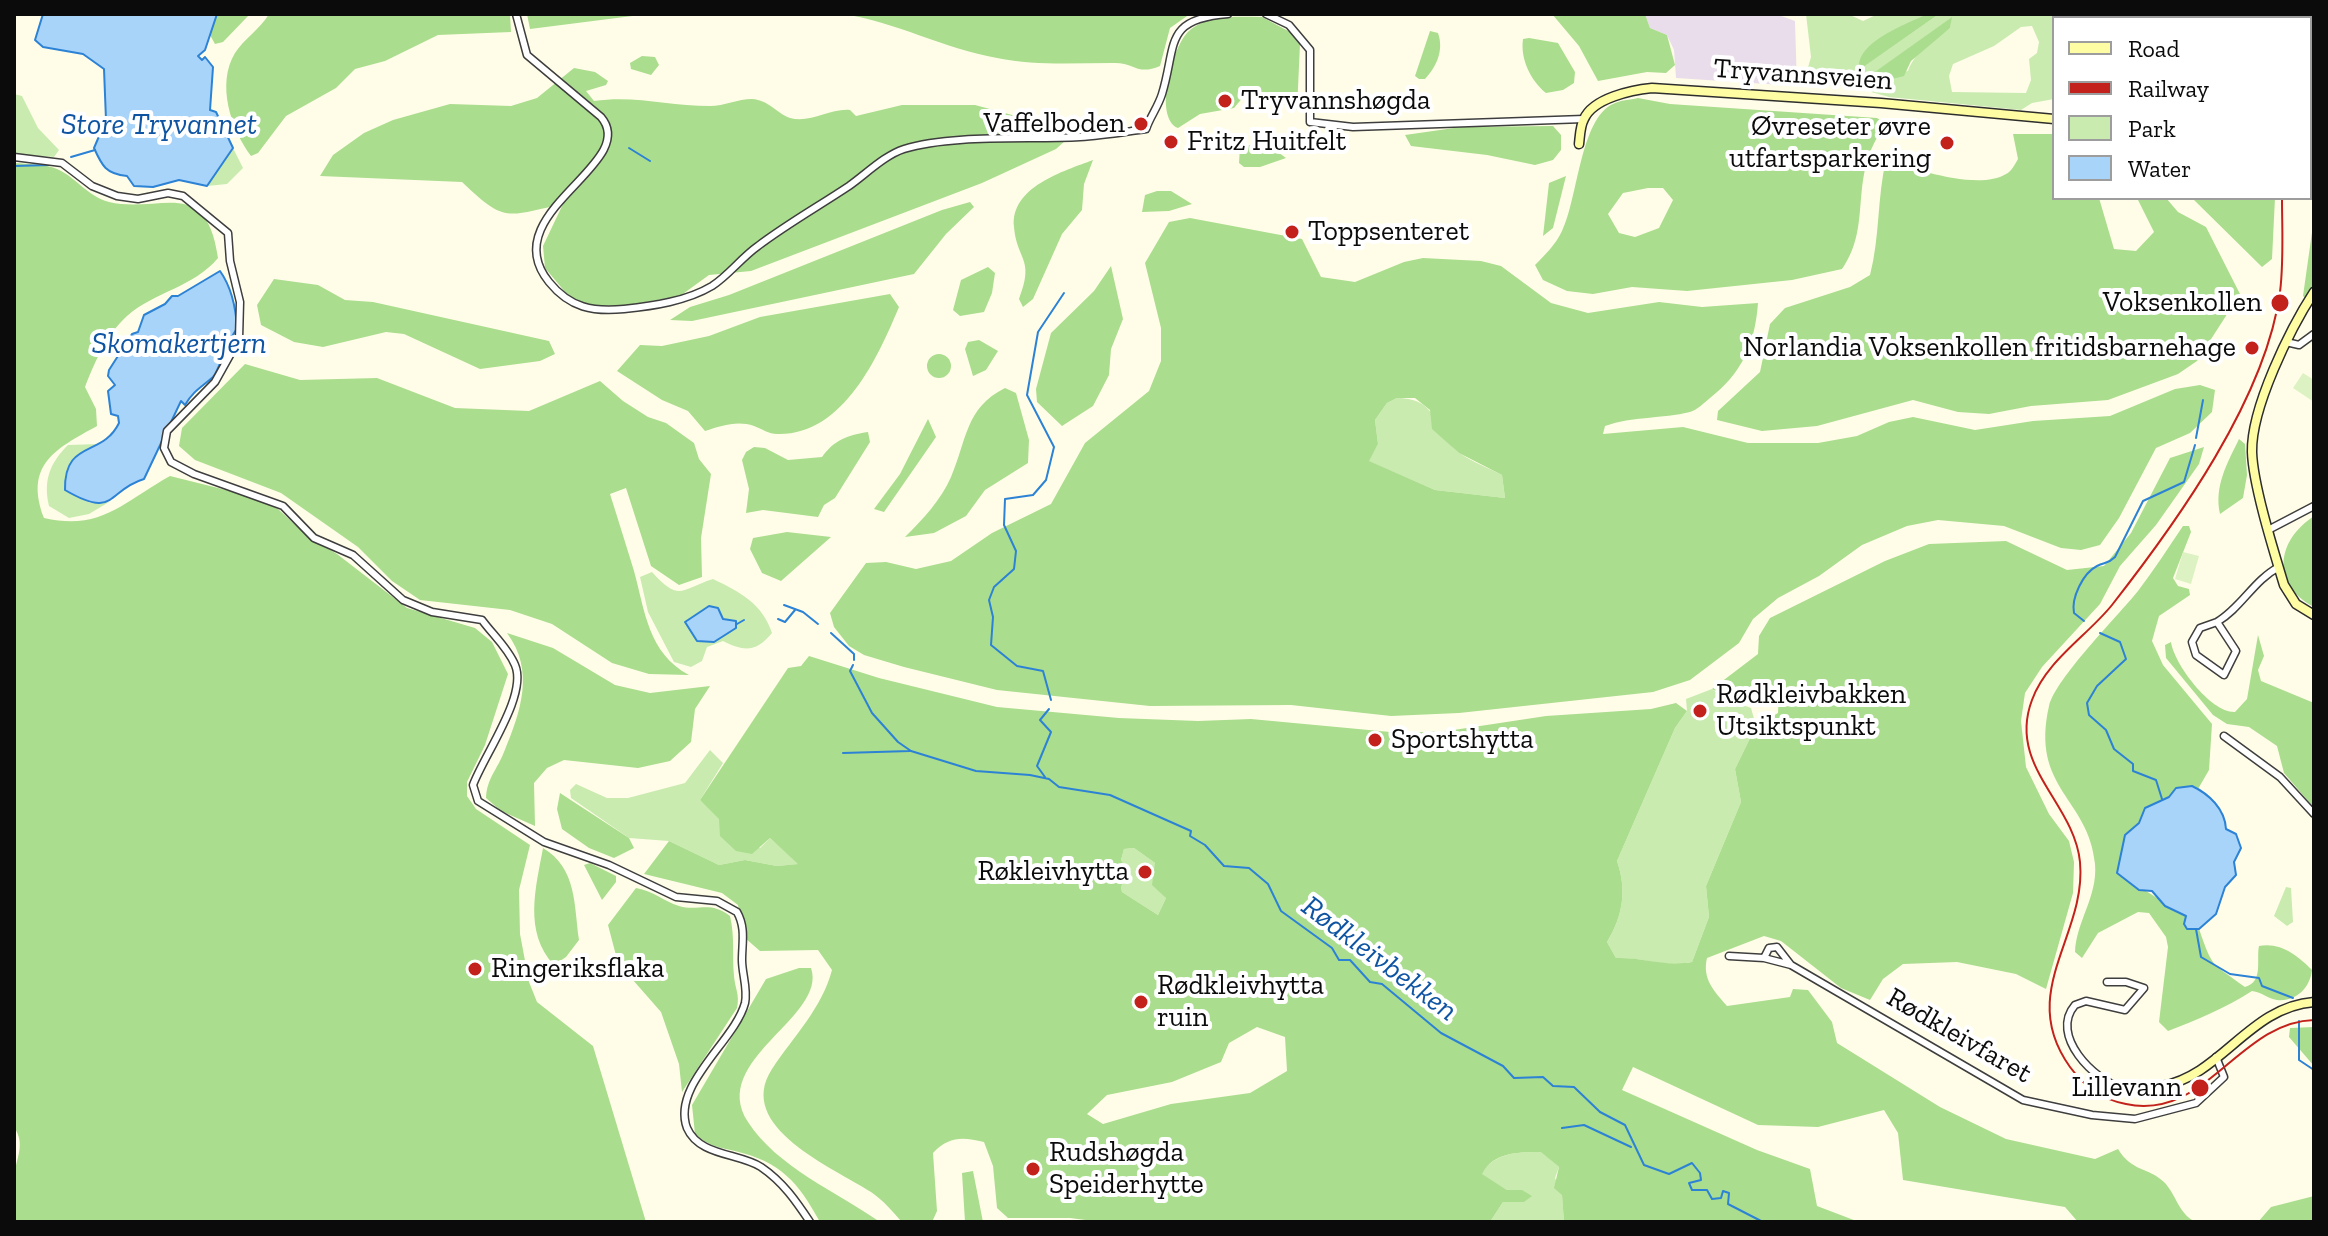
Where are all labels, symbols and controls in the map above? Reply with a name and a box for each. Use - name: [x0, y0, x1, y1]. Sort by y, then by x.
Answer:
- legend: [2052, 16, 2312, 200]
- text: Road: [2128, 34, 2180, 63]
- street label: Tryvannsveien: [1712, 52, 1894, 98]
- text: Railway: [2128, 74, 2209, 103]
- place label: Tryvannshøgda: [1241, 84, 1431, 118]
- marker: Tryvannshøgda: [1216, 92, 1234, 110]
- water label: Store Tryvannet: [61, 107, 257, 143]
- place label: Vaffelboden: [984, 107, 1125, 141]
- place label: Øvreseter øvre utfartsparkering: [1729, 110, 1931, 176]
- text: Park: [2128, 114, 2176, 143]
- marker: Vaffelboden: [1132, 115, 1150, 133]
- place label: Fritz Huitfelt: [1187, 125, 1346, 159]
- marker: Fritz Huitfelt: [1162, 133, 1180, 151]
- marker: Øvreseter øvre utfartsparkering: [1938, 134, 1956, 152]
- text: Water: [2128, 154, 2191, 183]
- place label: Toppsenteret: [1308, 215, 1469, 249]
- marker: Toppsenteret: [1283, 223, 1301, 241]
- place label: Voksenkollen: [2103, 286, 2262, 320]
- marker: Voksenkollen: [2269, 292, 2291, 314]
- water label: Skomakertjern: [92, 326, 266, 362]
- place label: Norlandia Voksenkollen fritidsbarnehage: [1743, 331, 2236, 365]
- marker: Norlandia Voksenkollen fritidsbarnehage: [2243, 339, 2261, 357]
- place label: Rødkleivbakken Utsiktspunkt: [1716, 678, 1906, 744]
- marker: Rødkleivbakken Utsiktspunkt: [1691, 702, 1709, 720]
- place label: Sportshytta: [1391, 723, 1534, 757]
- marker: Sportshytta: [1366, 731, 1384, 749]
- place label: Røkleivhytta: [977, 855, 1129, 889]
- marker: Røkleivhytta: [1136, 863, 1154, 881]
- water label: Rødkleivbekken: [1294, 889, 1464, 1029]
- place label: Ringeriksflaka: [491, 952, 665, 986]
- marker: Ringeriksflaka: [466, 960, 484, 978]
- place label: Rødkleivhytta ruin: [1157, 969, 1324, 1035]
- street label: Rødkleivfaret: [1881, 981, 2037, 1091]
- marker: Rødkleivhytta ruin: [1132, 993, 1150, 1011]
- place label: Lillevann: [2071, 1071, 2182, 1105]
- marker: Lillevann: [2189, 1077, 2211, 1099]
- place label: Rudshøgda Speiderhytte: [1049, 1136, 1204, 1202]
- marker: Rudshøgda Speiderhytte: [1024, 1160, 1042, 1178]

